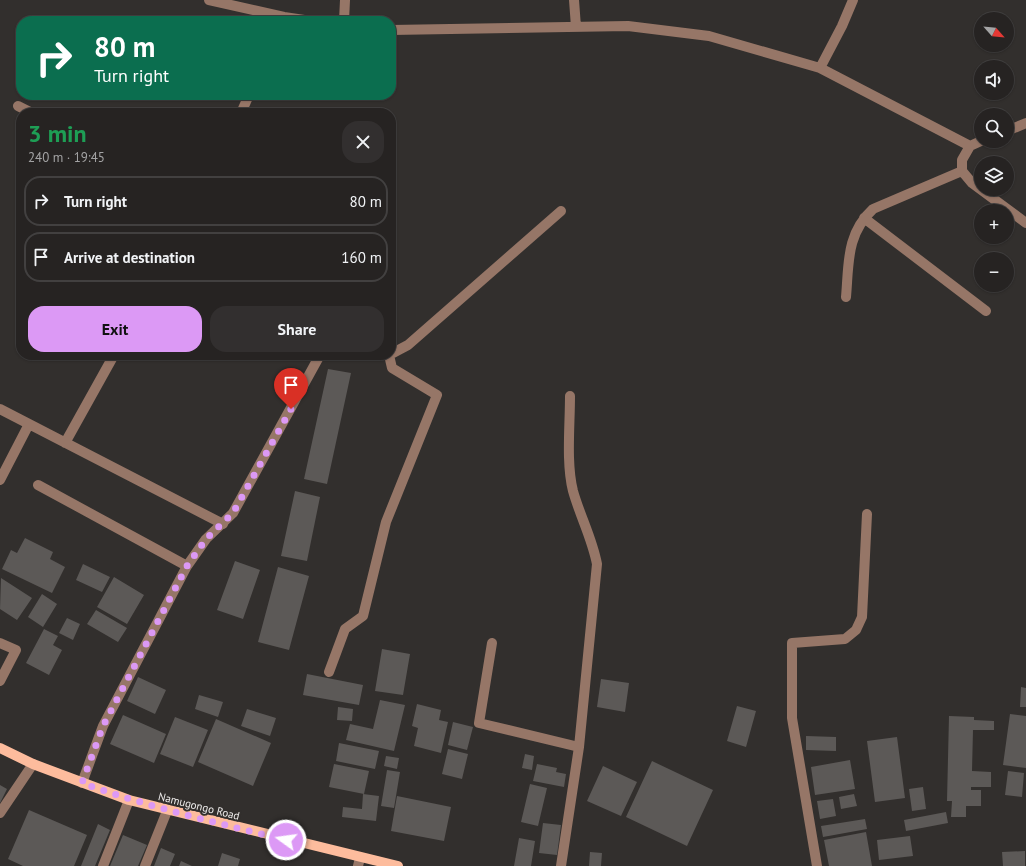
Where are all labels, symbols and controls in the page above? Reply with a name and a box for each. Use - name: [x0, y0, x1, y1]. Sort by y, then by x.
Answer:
- north arrow: [974, 12, 1014, 52]
- map controls: [974, 12, 1014, 292]
- text: 80 m: [94, 28, 155, 65]
- icon: right: [28, 32, 80, 84]
- button: sound: [974, 60, 1014, 100]
- text: Turn right: [94, 64, 169, 87]
- button: search: [974, 108, 1014, 148]
- text: 3 min: [28, 118, 87, 149]
- button: close: [342, 121, 384, 163]
- text: 240 m · 19:45: [28, 149, 105, 166]
- button: layers: [974, 156, 1014, 196]
- icon: right: [30, 190, 52, 212]
- text: Turn right: [64, 192, 127, 211]
- text: 80 m: [349, 192, 382, 211]
- button: +: [974, 204, 1014, 244]
- icon: arrive: [30, 246, 52, 268]
- text: Arrive at destination: [64, 248, 195, 267]
- text: 160 m: [341, 248, 382, 267]
- button: −: [974, 252, 1014, 292]
- button: Exit: [28, 306, 202, 352]
- button: Share: [210, 306, 384, 352]
- pin: [274, 368, 308, 409]
- icon: arrive: [280, 374, 302, 396]
- street label: Namugongo Road: [157, 789, 241, 823]
- position arrow: [265, 819, 307, 861]

